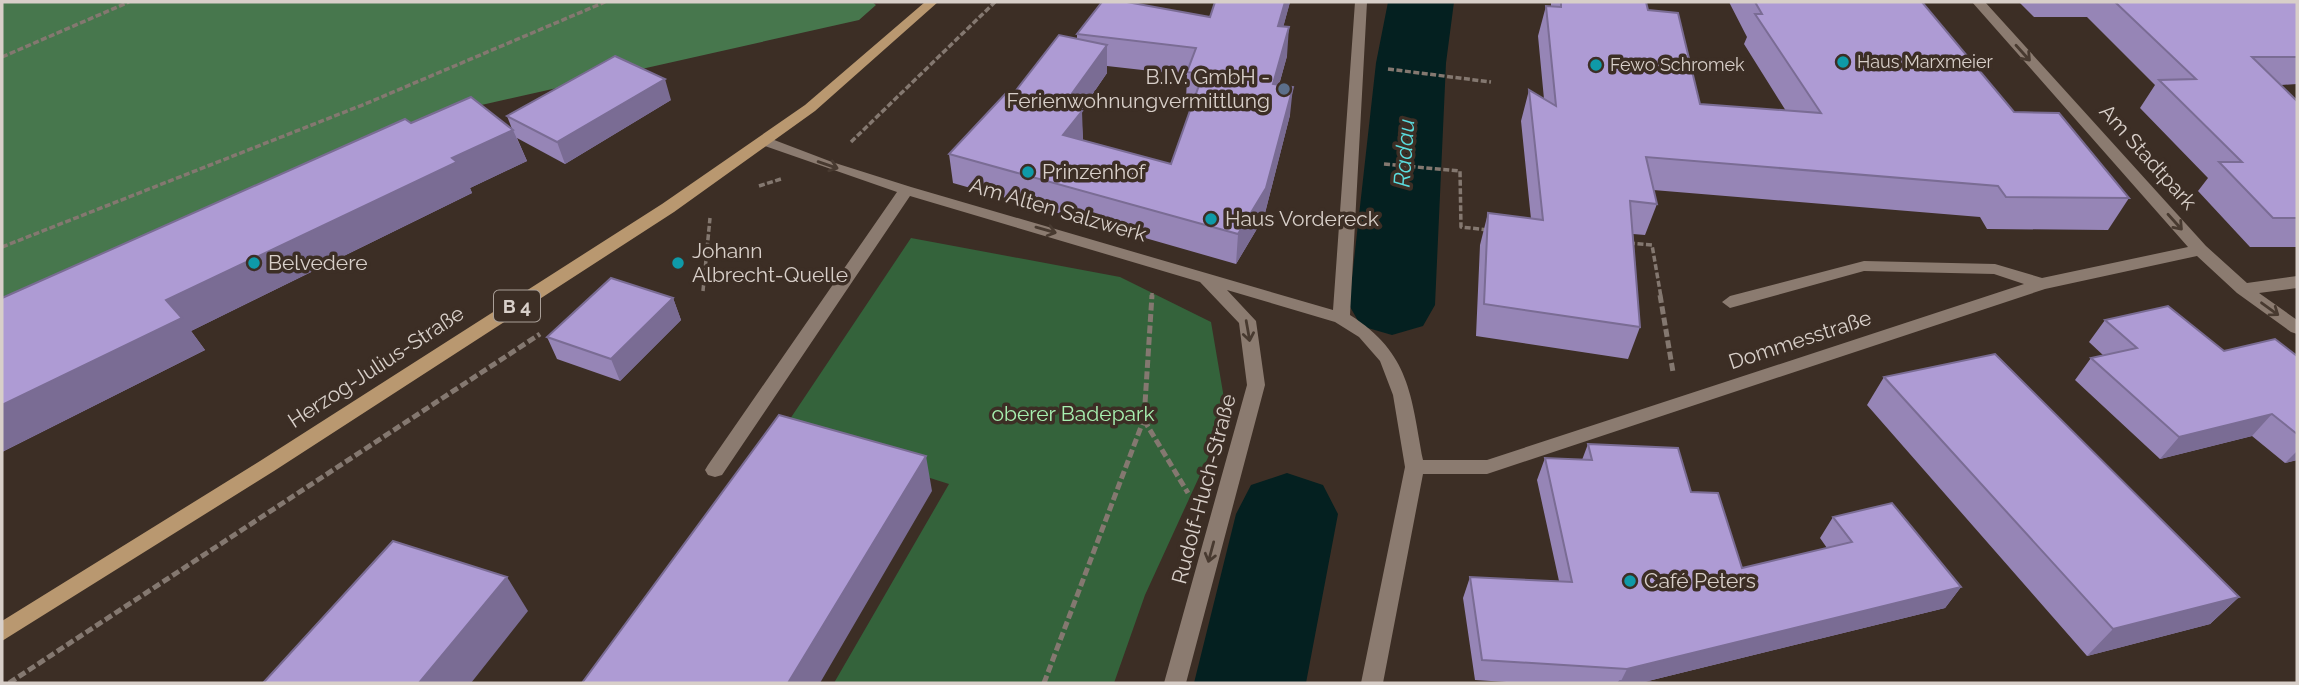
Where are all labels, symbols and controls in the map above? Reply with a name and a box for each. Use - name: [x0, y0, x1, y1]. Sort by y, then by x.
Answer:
- one-way arrow: [2015, 43, 2031, 61]
- place label: Haus Marxmeier: [1857, 51, 1993, 72]
- place label: Fewo Schromek: [1610, 54, 1745, 75]
- marker: Haus Marxmeier: [1835, 54, 1851, 70]
- marker: Fewo Schromek: [1588, 57, 1604, 73]
- place label: B.I.V. GmbH - Ferienwohnungvermittlung: [1006, 64, 1270, 113]
- marker: B.I.V. GmbH - Ferienwohnungvermittlung: [1276, 81, 1292, 97]
- street label: Am Stadtpark: [2095, 99, 2202, 214]
- water label: Radau: [1388, 118, 1419, 188]
- place label: Prinzenhof: [1042, 159, 1146, 184]
- one-way arrow: [816, 160, 838, 172]
- marker: Prinzenhof: [1020, 164, 1036, 180]
- street label: Am Alten Salzwerk: [967, 172, 1149, 247]
- place label: Haus Vordereck: [1225, 206, 1379, 231]
- marker: Haus Vordereck: [1203, 211, 1219, 227]
- one-way arrow: [2167, 213, 2183, 231]
- one-way arrow: [1034, 224, 1056, 237]
- place label: Johann Albrecht-Quelle: [692, 238, 848, 287]
- place label: Belvedere: [268, 250, 368, 275]
- marker: Belvedere: [246, 255, 262, 271]
- marker: Johann Albrecht-Quelle: [670, 255, 686, 271]
- road number: B 4: [494, 290, 540, 322]
- street label: Herzog-Julius-Straße: [283, 300, 468, 433]
- one-way arrow: [2260, 302, 2279, 316]
- street label: Dommesstraße: [1725, 305, 1874, 374]
- one-way arrow: [1242, 319, 1255, 342]
- street label: Rudolf-Huch-Straße: [1166, 391, 1241, 587]
- park label: oberer Badepark: [991, 401, 1155, 426]
- one-way arrow: [1203, 541, 1216, 563]
- place label: Café Peters: [1644, 568, 1756, 593]
- marker: Café Peters: [1622, 573, 1638, 589]

